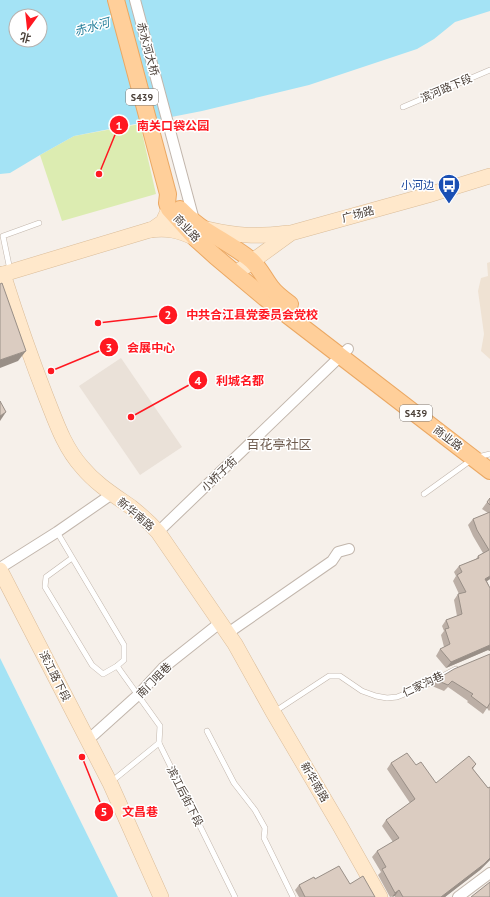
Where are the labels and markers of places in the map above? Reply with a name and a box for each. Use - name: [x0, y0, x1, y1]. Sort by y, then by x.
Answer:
- callout: 南关口袋公园: [109, 113, 217, 137]
- bus stop icon: 小河边: [436, 172, 462, 205]
- place label: 小河边: [401, 178, 434, 192]
- callout: 中共合江县党委员会党校: [158, 303, 326, 327]
- callout: 会展中心: [99, 335, 183, 359]
- callout: 利城名都: [188, 368, 272, 392]
- callout: 文昌巷: [94, 800, 166, 824]

